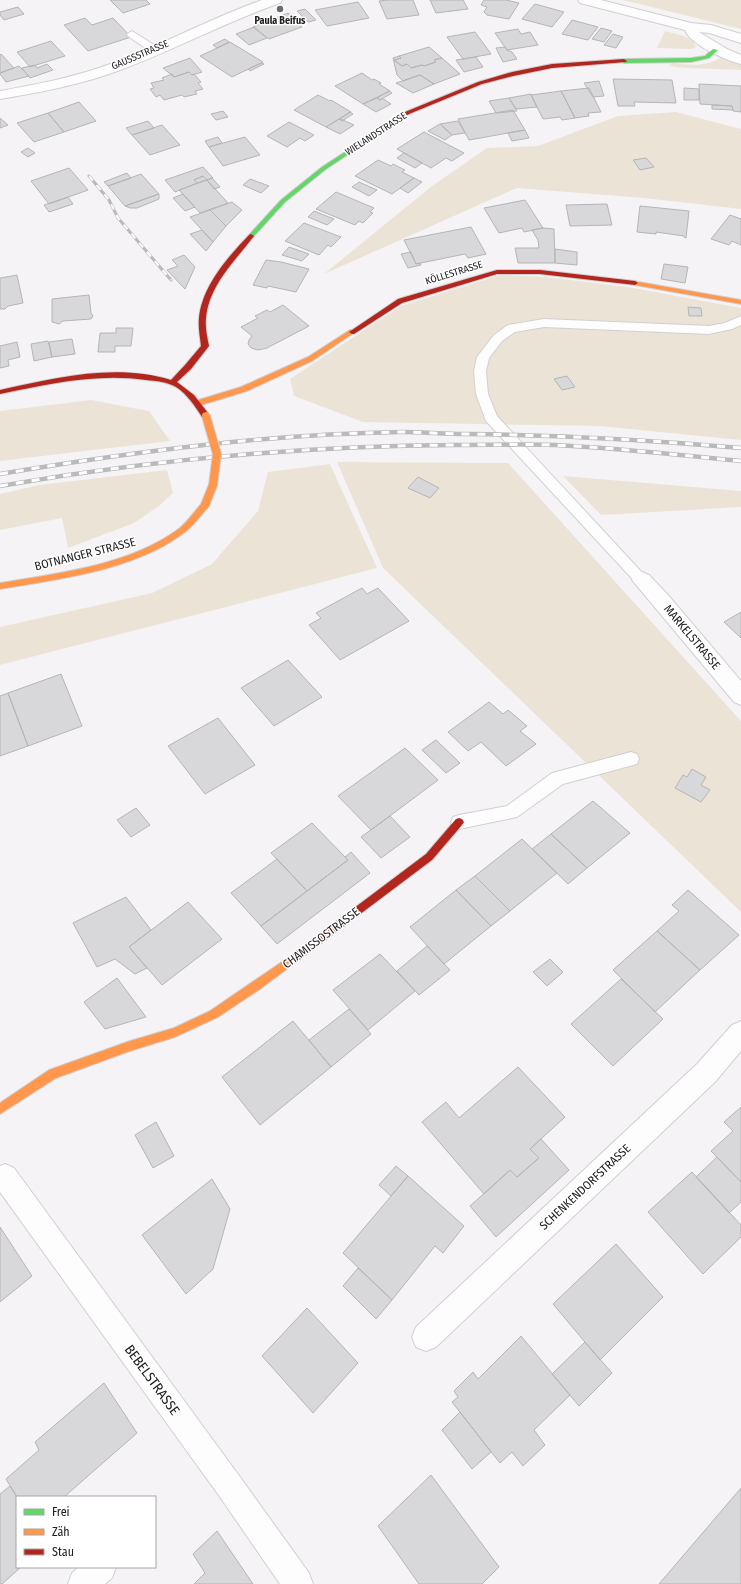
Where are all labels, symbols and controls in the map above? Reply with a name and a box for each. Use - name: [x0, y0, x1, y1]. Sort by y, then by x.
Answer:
- marker: Paula Beifus: [275, 4, 285, 14]
- place label: Paula Beifus: [255, 15, 306, 27]
- street label: GAUSSSTRASSE: [110, 37, 171, 72]
- street label: WIELANDSTRASSE: [343, 109, 409, 158]
- street label: KÖLLESTRASSE: [424, 258, 484, 287]
- street label: BOTNANGER STRASSE: [33, 535, 137, 573]
- street label: MARKELSTRASSE: [661, 602, 723, 672]
- street label: CHAMISSOSTRASSE: [280, 904, 362, 971]
- street label: SCHENKENDORFSTRASSE: [537, 1141, 634, 1233]
- street label: BEBELSTRASSE: [121, 1341, 183, 1419]
- legend: [16, 1496, 156, 1568]
- text: Frei: [52, 1505, 70, 1519]
- text: Zäh: [52, 1525, 70, 1539]
- text: Stau: [52, 1545, 74, 1559]

